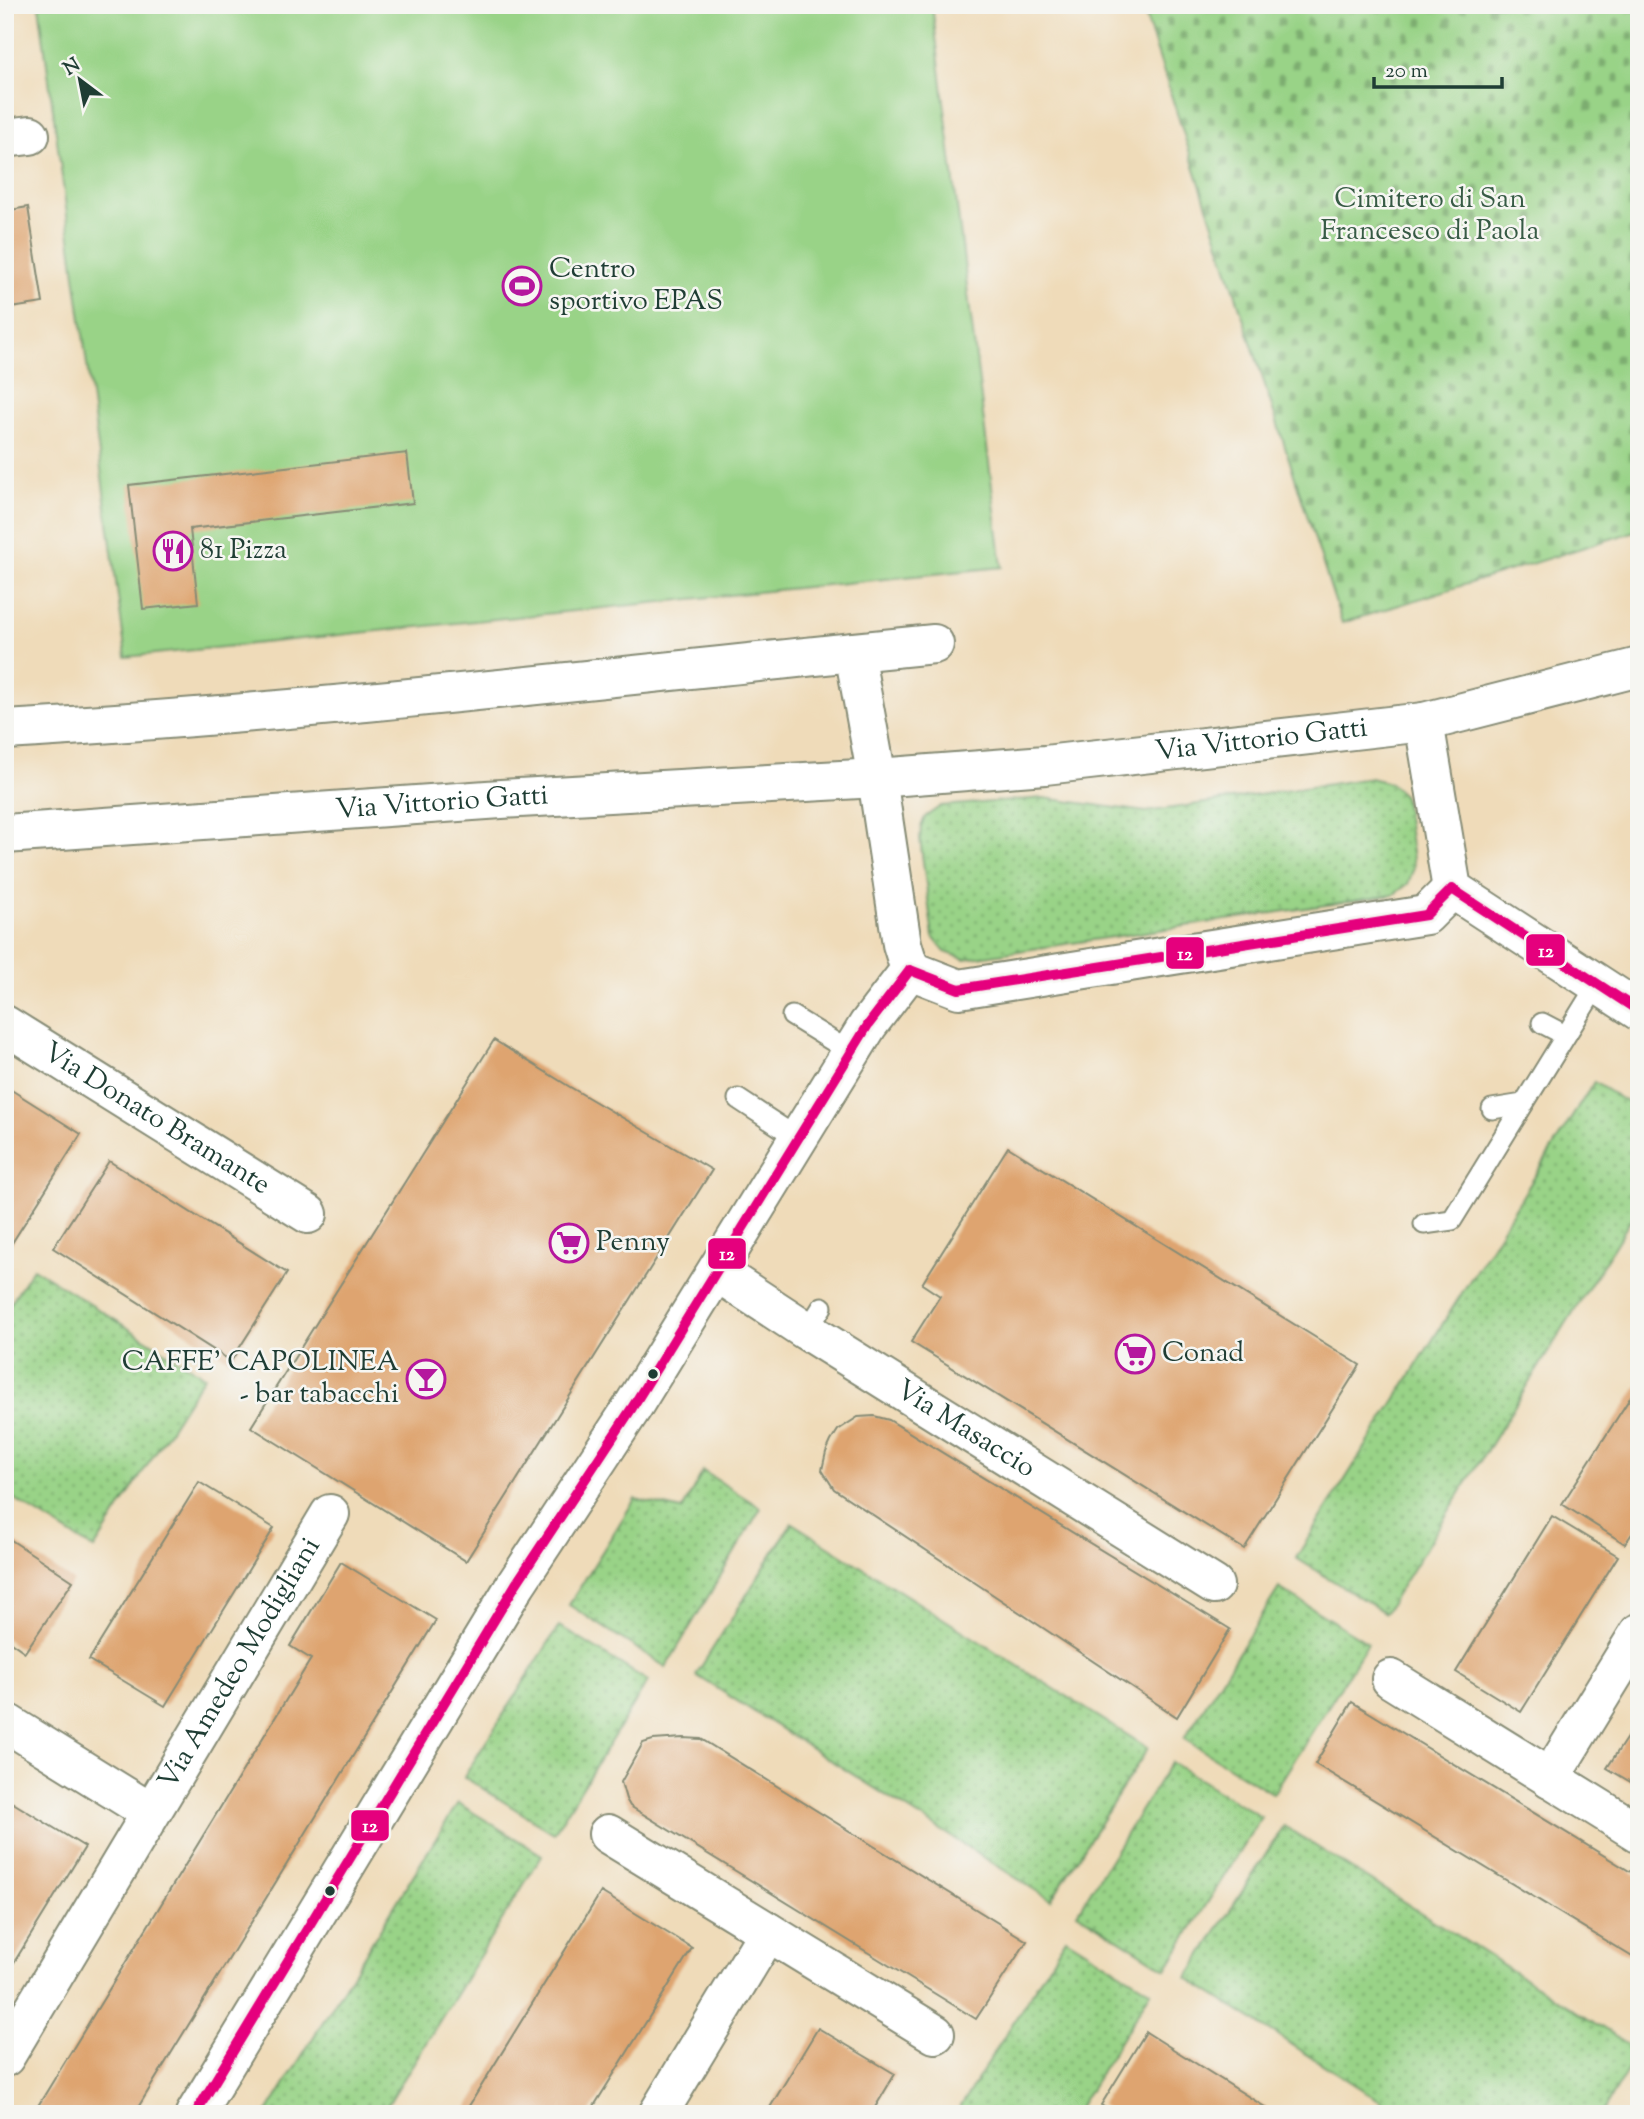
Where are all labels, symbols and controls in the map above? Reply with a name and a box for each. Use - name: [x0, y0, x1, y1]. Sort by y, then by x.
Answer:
- north arrow: [46, 46, 116, 116]
- scale bar: [1374, 46, 1502, 90]
- text: N: [59, 52, 86, 83]
- text: 20 m: [1385, 57, 1428, 87]
- park label: Cimitero di San Francesco di Paola: [1321, 180, 1540, 252]
- place label: Centro sportivo EPAS: [549, 250, 723, 322]
- sports icon: Centro sportivo EPAS: [501, 265, 543, 307]
- restaurant icon: 81 Pizza: [152, 530, 194, 572]
- place label: 81 Pizza: [200, 531, 287, 571]
- street label: Via Vittorio Gatti: [1153, 709, 1370, 772]
- street label: Via Vittorio Gatti: [334, 776, 550, 831]
- line badge: 12: [1525, 933, 1566, 967]
- line badge: 12: [1165, 936, 1205, 970]
- text: 12: [1538, 939, 1554, 966]
- text: 12: [1177, 942, 1193, 969]
- street label: Via Donato Bramante: [35, 1033, 278, 1205]
- supermarket icon: Penny: [548, 1222, 590, 1264]
- place label: Penny: [596, 1223, 670, 1263]
- line badge: 12: [707, 1237, 747, 1270]
- text: 12: [719, 1242, 735, 1269]
- supermarket icon: Conad: [1114, 1333, 1156, 1375]
- place label: Conad: [1162, 1334, 1244, 1374]
- place label: CAFFE' CAPOLINEA - bar tabacchi: [122, 1343, 399, 1415]
- bar icon: CAFFE' CAPOLINEA - bar tabacchi: [405, 1358, 447, 1400]
- unlabelled marker: [646, 1367, 660, 1381]
- street label: Via Masaccio: [887, 1371, 1043, 1489]
- street label: Via Amedeo Modigliani: [149, 1530, 331, 1798]
- line badge: 12: [350, 1809, 390, 1842]
- text: 12: [362, 1814, 378, 1841]
- unlabelled marker: [323, 1884, 337, 1898]

